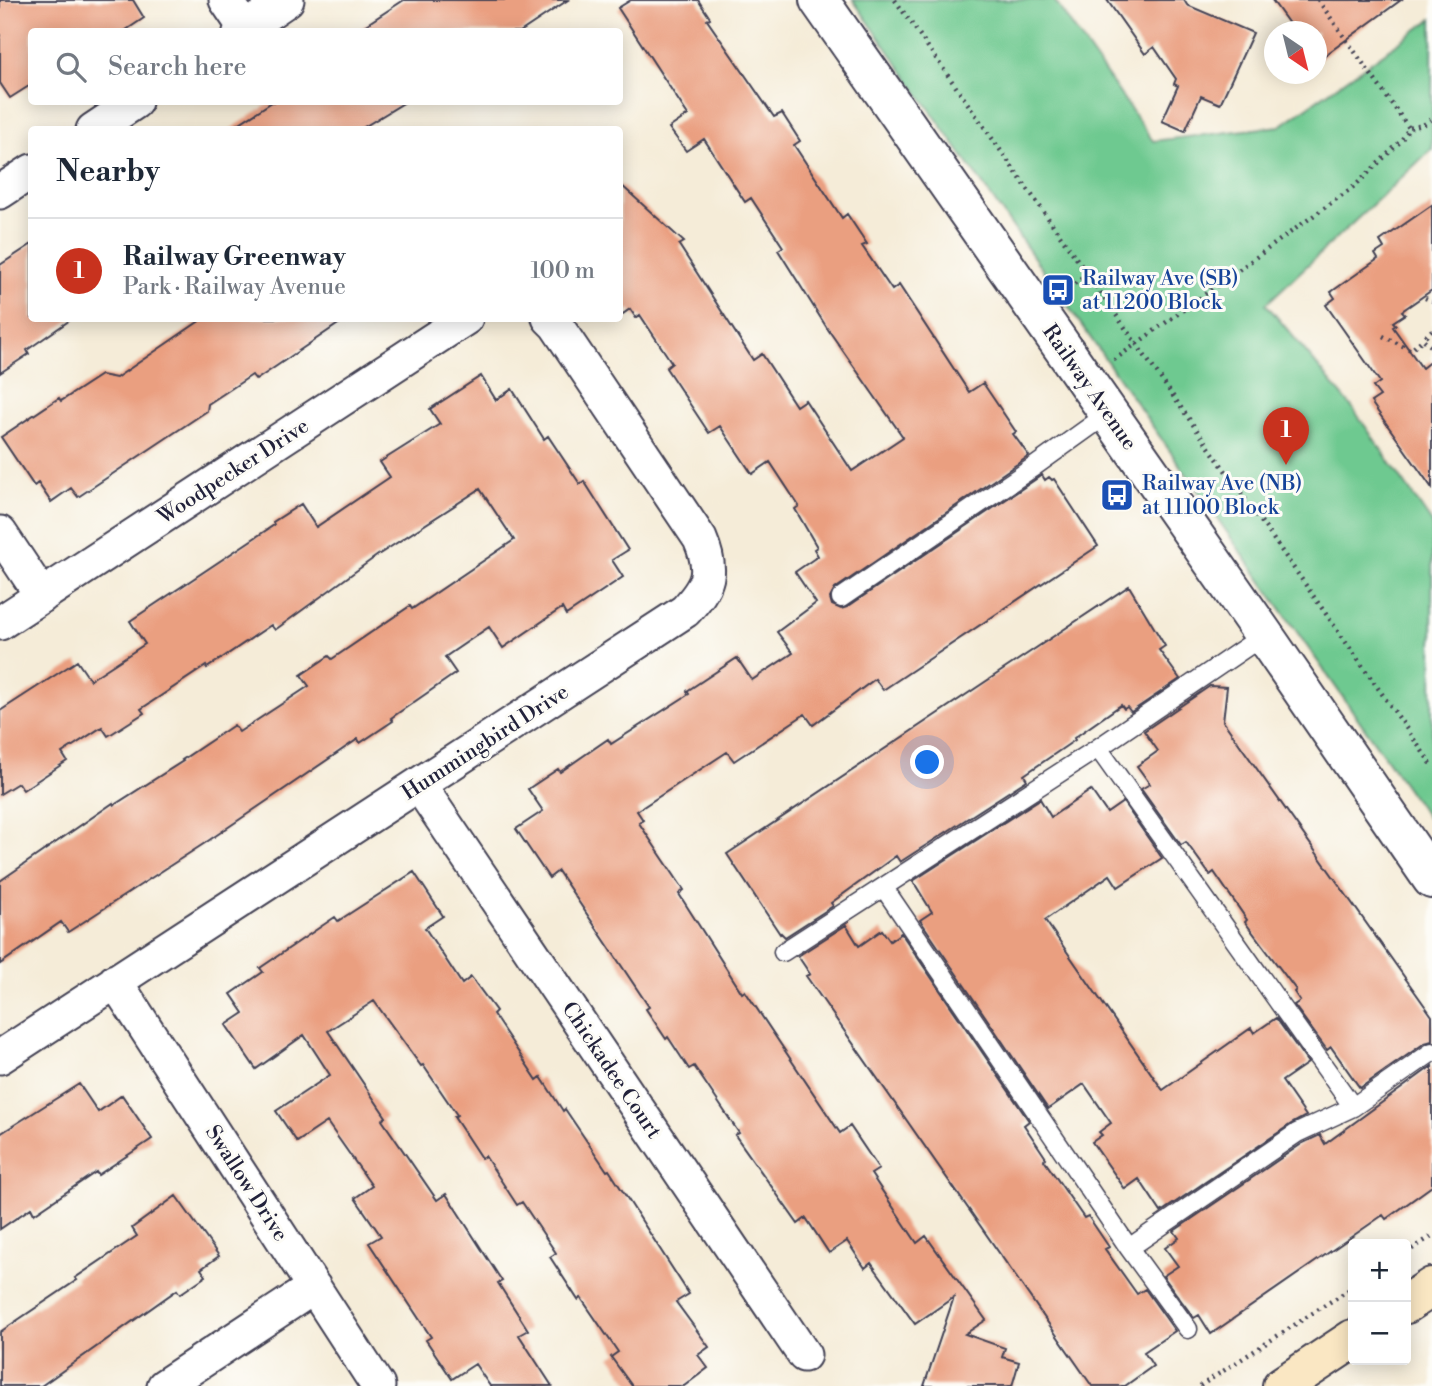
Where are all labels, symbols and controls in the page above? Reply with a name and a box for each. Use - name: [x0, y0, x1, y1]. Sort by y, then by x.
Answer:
- north arrow: [1264, 21, 1327, 84]
- search box: [28, 28, 623, 105]
- icon: search: [52, 48, 90, 86]
- text: Search here: [108, 51, 247, 83]
- text: Nearby: [56, 153, 160, 191]
- text: Railway Greenway: [123, 241, 346, 273]
- text: 1: [73, 257, 85, 285]
- text: 100 m: [530, 257, 595, 285]
- place label: Railway Ave (SB) at 11200 Block: [1082, 266, 1239, 316]
- bus stop icon: Railway Ave (SB) at 11200 Block: [1039, 271, 1077, 309]
- text: Park · Railway Avenue: [123, 273, 346, 301]
- street label: Railway Avenue: [1036, 320, 1142, 455]
- pin: 1: [1263, 407, 1309, 465]
- street label: Woodpecker Drive: [152, 413, 314, 531]
- place label: Railway Ave (NB) at 11100 Block: [1142, 471, 1302, 521]
- bus stop icon: Railway Ave (NB) at 11100 Block: [1098, 476, 1136, 514]
- street label: Hummingbird Drive: [397, 679, 574, 806]
- your location: [910, 745, 944, 779]
- street label: Chickadee Court: [556, 997, 667, 1144]
- street label: Swallow Drive: [199, 1121, 293, 1246]
- map controls: [1348, 1239, 1411, 1365]
- button: +: [1348, 1239, 1411, 1302]
- button: −: [1348, 1302, 1411, 1365]

